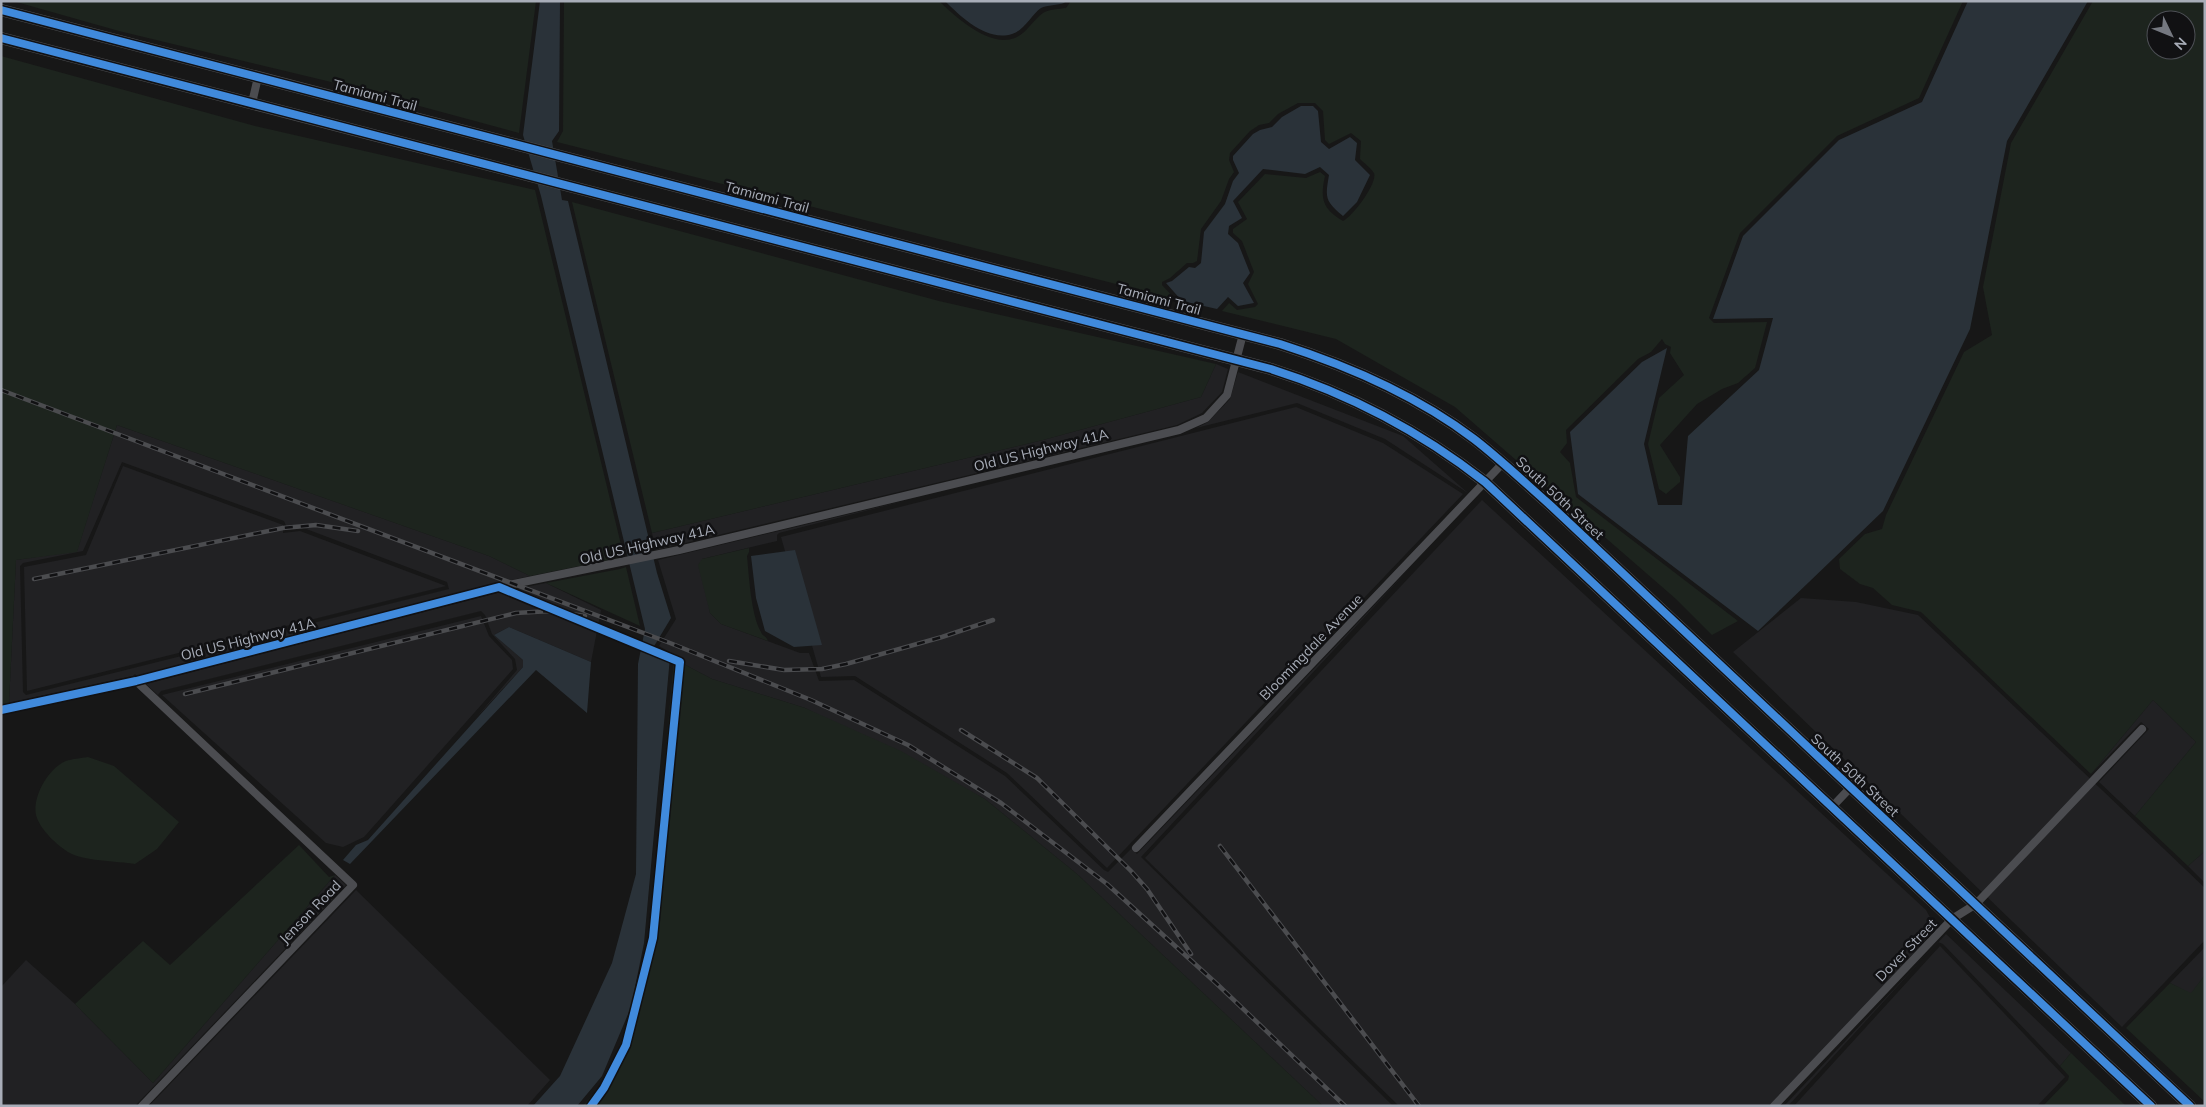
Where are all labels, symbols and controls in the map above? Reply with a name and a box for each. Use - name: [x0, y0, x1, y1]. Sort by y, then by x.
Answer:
- north arrow: [2146, 10, 2196, 60]
- text: N: [2170, 34, 2191, 54]
- street label: Tamiami Trail: [331, 75, 419, 115]
- street label: Tamiami Trail: [723, 177, 811, 217]
- street label: Tamiami Trail: [1115, 279, 1203, 319]
- street label: Old US Highway 41A: [972, 424, 1111, 475]
- street label: South 50th Street: [1512, 453, 1608, 543]
- street label: Old US Highway 41A: [578, 520, 717, 568]
- street label: Bloomingdale Avenue: [1255, 590, 1367, 704]
- street label: Old US Highway 41A: [179, 613, 318, 664]
- street label: South 50th Street: [1807, 730, 1903, 820]
- street label: Jenson Road: [275, 876, 345, 948]
- street label: Dover Street: [1871, 915, 1941, 985]

